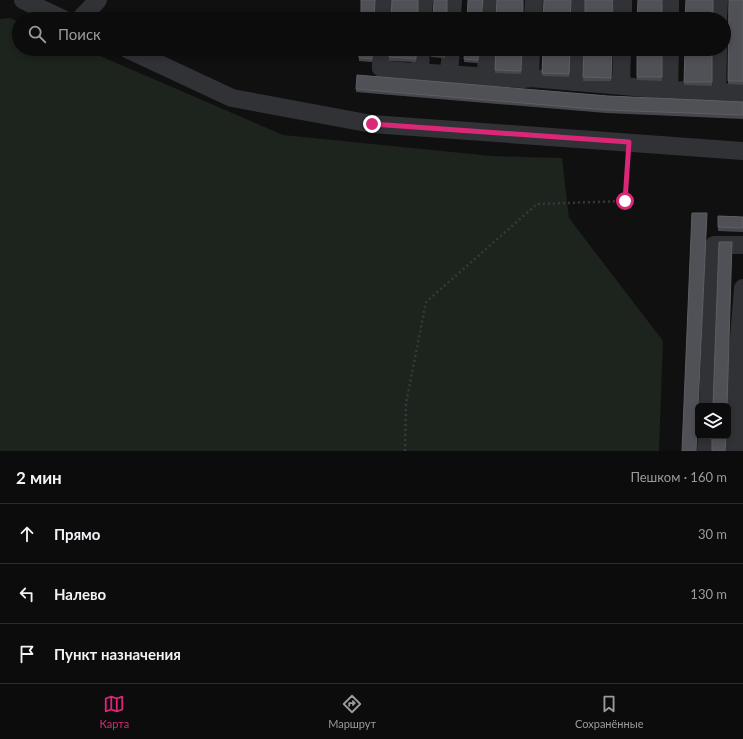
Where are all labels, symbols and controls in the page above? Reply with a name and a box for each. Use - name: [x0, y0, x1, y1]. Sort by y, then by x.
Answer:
- search box: [12, 12, 731, 56]
- icon: search: [26, 23, 48, 45]
- text: Поиск: [58, 25, 101, 43]
- route end: [363, 115, 381, 133]
- route start: [616, 192, 634, 210]
- map controls: [695, 403, 731, 439]
- button: layers: [695, 403, 731, 439]
- text: 2 мин: [16, 467, 62, 488]
- text: Пешком · 160 m: [630, 469, 727, 485]
- icon: ahead: [16, 523, 38, 545]
- text: Прямо: [54, 525, 100, 543]
- text: 30 m: [698, 526, 727, 542]
- icon: left: [16, 583, 38, 605]
- text: Налево: [54, 585, 106, 603]
- text: 130 m: [690, 586, 727, 602]
- icon: arrive: [16, 643, 38, 665]
- text: Пункт назначения: [54, 645, 181, 663]
- tab: Карта: [99, 693, 129, 730]
- tab: Маршрут: [328, 693, 376, 730]
- tab: Сохранённые: [575, 693, 644, 730]

